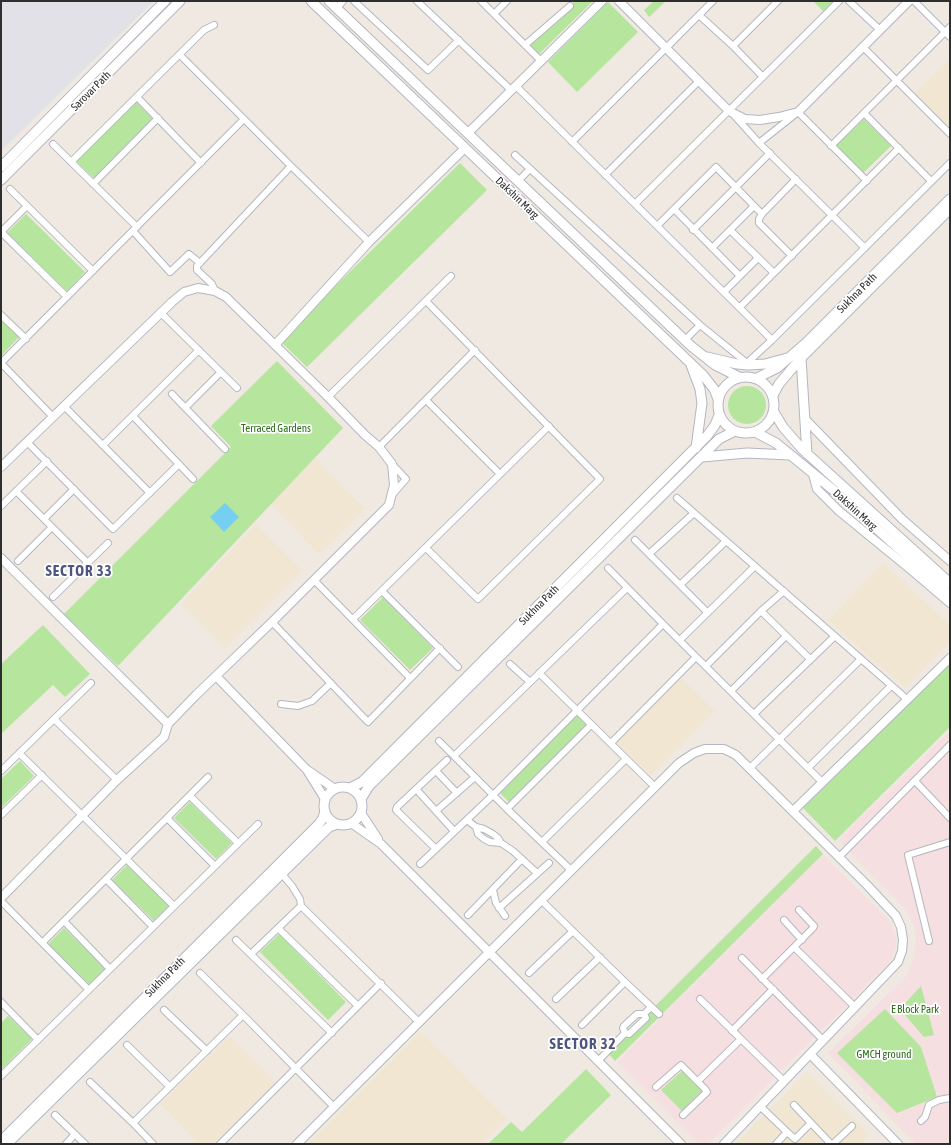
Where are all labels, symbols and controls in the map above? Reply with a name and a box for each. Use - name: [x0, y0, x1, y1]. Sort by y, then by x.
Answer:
- street label: Sarovar Path: [68, 68, 114, 114]
- street label: Dakshin Marg: [493, 174, 541, 222]
- street label: Sukhna Path: [834, 270, 880, 316]
- park label: Terraced Gardens: [241, 422, 311, 436]
- street label: Dakshin Marg: [830, 487, 880, 533]
- district label: SECTOR 33: [45, 562, 113, 580]
- street label: Sukhna Path: [516, 582, 562, 628]
- street label: Sukhna Path: [142, 954, 188, 1000]
- park label: E Block Park: [891, 1003, 939, 1017]
- district label: SECTOR 32: [549, 1035, 617, 1053]
- park label: GMCH ground: [856, 1048, 912, 1062]

